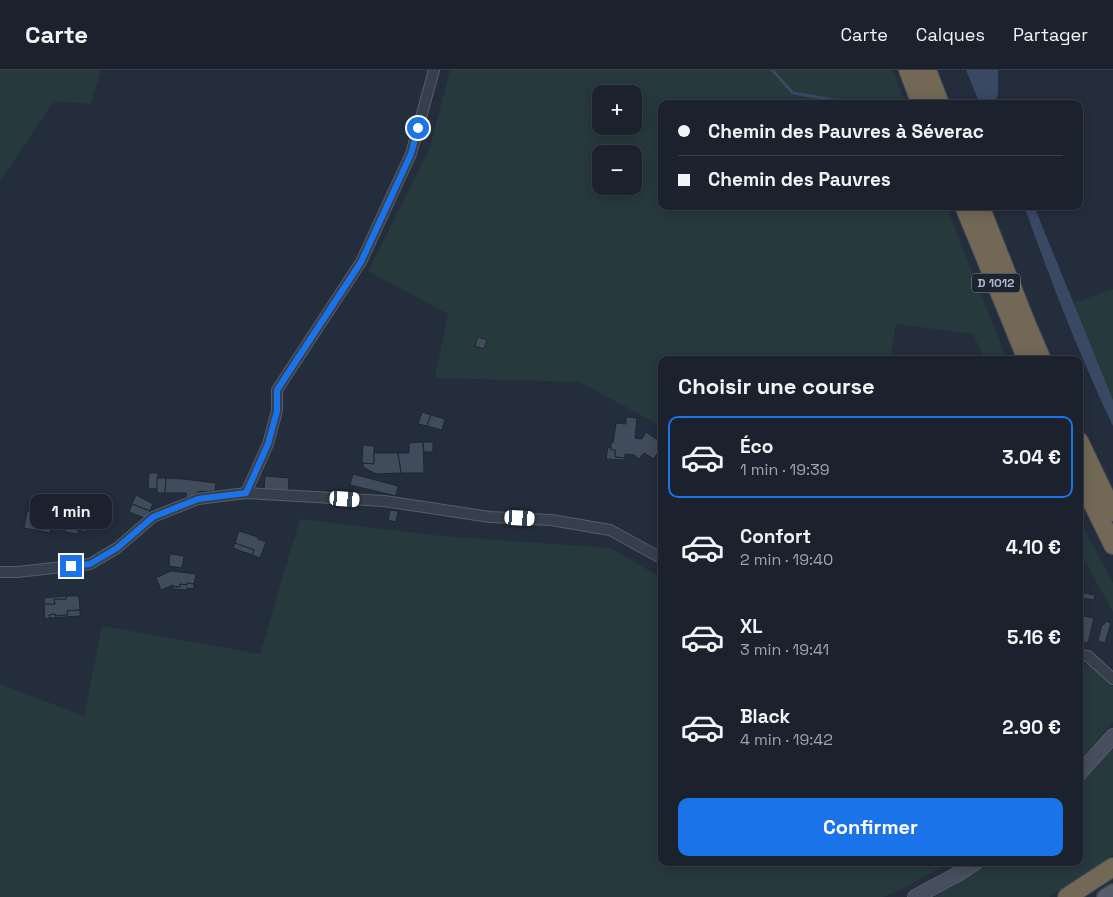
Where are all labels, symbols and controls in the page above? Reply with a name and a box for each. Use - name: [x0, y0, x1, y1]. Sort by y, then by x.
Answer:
- text: Carte: [25, 19, 88, 50]
- text: Carte: [841, 23, 888, 46]
- text: Calques: [916, 23, 985, 46]
- text: Partager: [1013, 23, 1088, 46]
- map controls: [592, 85, 642, 195]
- button: +: [592, 85, 642, 135]
- route start: [407, 117, 429, 139]
- text: Chemin des Pauvres à Séverac: [708, 119, 984, 144]
- button: −: [592, 145, 642, 195]
- text: Chemin des Pauvres: [708, 167, 891, 192]
- road number: D 1012: [972, 274, 1020, 292]
- text: Choisir une course: [678, 372, 875, 400]
- text: Éco: [740, 434, 773, 459]
- icon: car: [680, 435, 725, 480]
- text: 3.04 €: [1002, 445, 1061, 470]
- text: 1 min · 19:39: [740, 459, 830, 480]
- car: [329, 490, 360, 508]
- callout: 1 min: [30, 494, 112, 528]
- text: 1 min: [51, 501, 91, 522]
- car: [504, 510, 535, 526]
- text: Confort: [740, 524, 811, 549]
- icon: car: [680, 525, 725, 570]
- text: 4.10 €: [1006, 535, 1061, 560]
- text: 2 min · 19:40: [740, 549, 833, 570]
- route end: [60, 555, 82, 577]
- text: XL: [740, 614, 763, 639]
- icon: car: [680, 615, 725, 660]
- text: 5.16 €: [1007, 625, 1061, 650]
- text: 3 min · 19:41: [740, 639, 829, 660]
- text: Black: [740, 704, 790, 729]
- icon: car: [680, 705, 725, 750]
- text: 2.90 €: [1002, 715, 1061, 740]
- text: 4 min · 19:42: [740, 729, 833, 750]
- button: Confirmer: [678, 798, 1063, 856]

